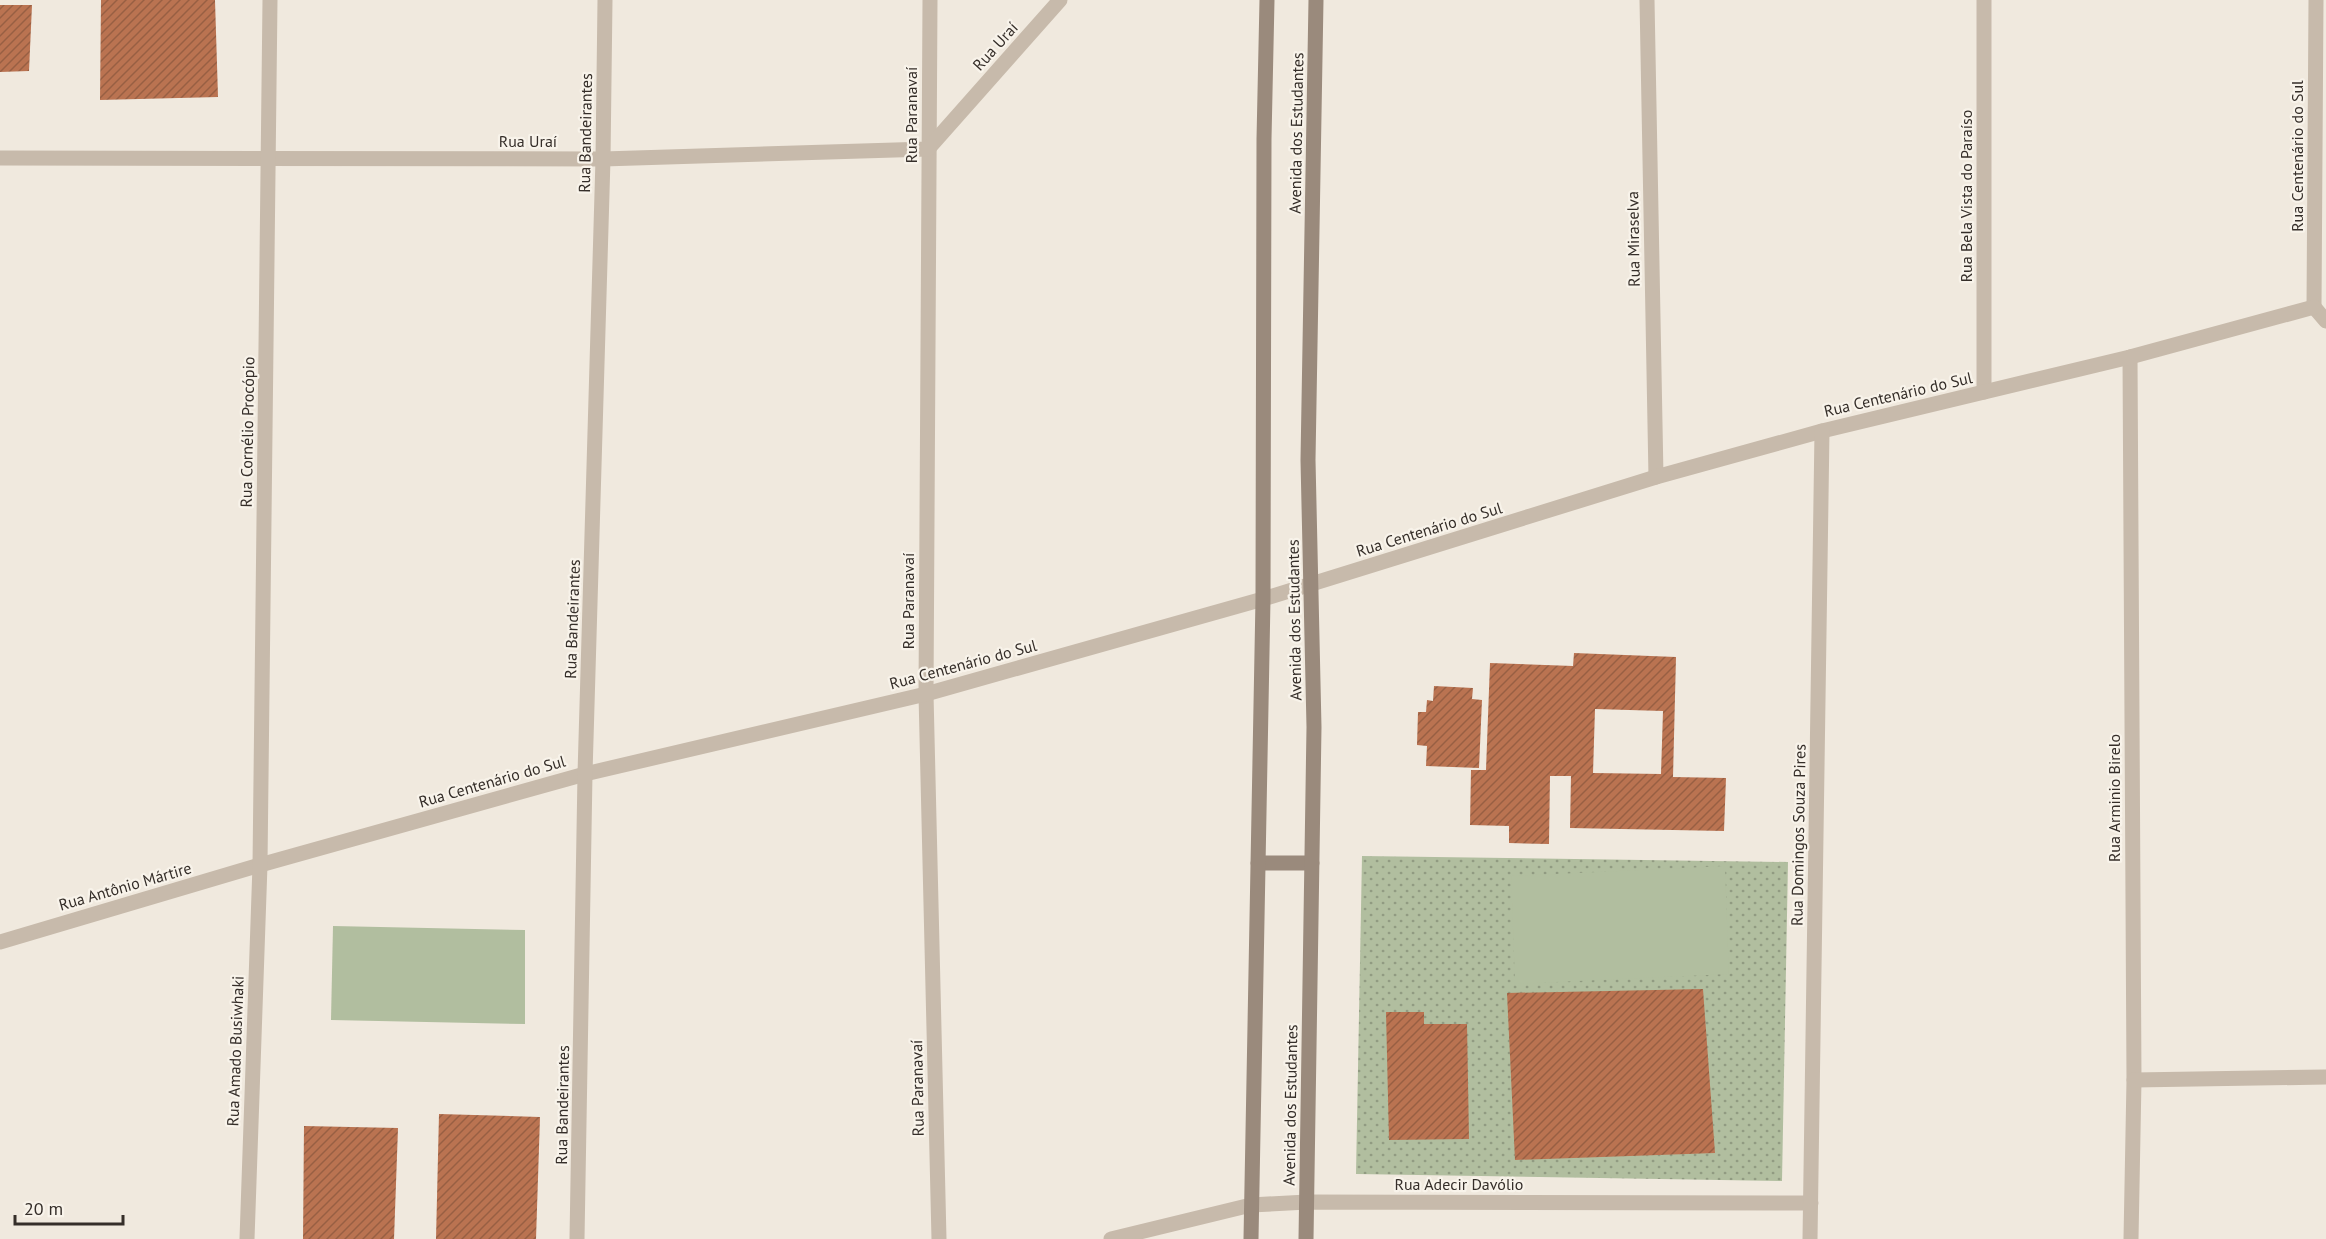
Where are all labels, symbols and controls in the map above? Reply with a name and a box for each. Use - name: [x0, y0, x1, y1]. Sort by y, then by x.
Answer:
- street label: Rua Uraí: [968, 18, 1022, 74]
- street label: Avenida dos Estudantes: [1285, 52, 1307, 214]
- street label: Rua Paranavaí: [901, 67, 921, 163]
- street label: Rua Bandeirantes: [574, 73, 596, 193]
- street label: Rua Centenário do Sul: [2287, 80, 2307, 232]
- street label: Rua Bela Vista do Paraíso: [1956, 110, 1976, 282]
- street label: Rua Uraí: [499, 131, 557, 151]
- street label: Rua Miraselva: [1622, 191, 1644, 287]
- street label: Rua Cornélio Procópio: [236, 356, 258, 508]
- street label: Rua Centenário do Sul: [1822, 367, 1974, 421]
- street label: Rua Centenário do Sul: [1354, 497, 1505, 561]
- street label: Avenida dos Estudantes: [1283, 539, 1305, 701]
- street label: Rua Paranavaí: [898, 553, 918, 649]
- street label: Rua Bandeirantes: [560, 559, 584, 679]
- street label: Rua Centenário do Sul: [887, 635, 1039, 693]
- street label: Rua Arminio Birelo: [2104, 734, 2124, 862]
- street label: Rua Domingos Souza Pires: [1786, 744, 1810, 926]
- street label: Rua Centenário do Sul: [416, 750, 568, 811]
- street label: Rua Antônio Mártire: [56, 857, 194, 915]
- street label: Rua Amado Busiwhaki: [222, 975, 248, 1127]
- street label: Avenida dos Estudantes: [1279, 1024, 1301, 1186]
- street label: Rua Paranavaí: [906, 1040, 928, 1136]
- street label: Rua Bandeirantes: [551, 1045, 573, 1165]
- street label: Rua Adecir Davólio: [1395, 1174, 1523, 1194]
- scale bar: [15, 1188, 123, 1226]
- text: 20 m: [24, 1197, 63, 1220]

